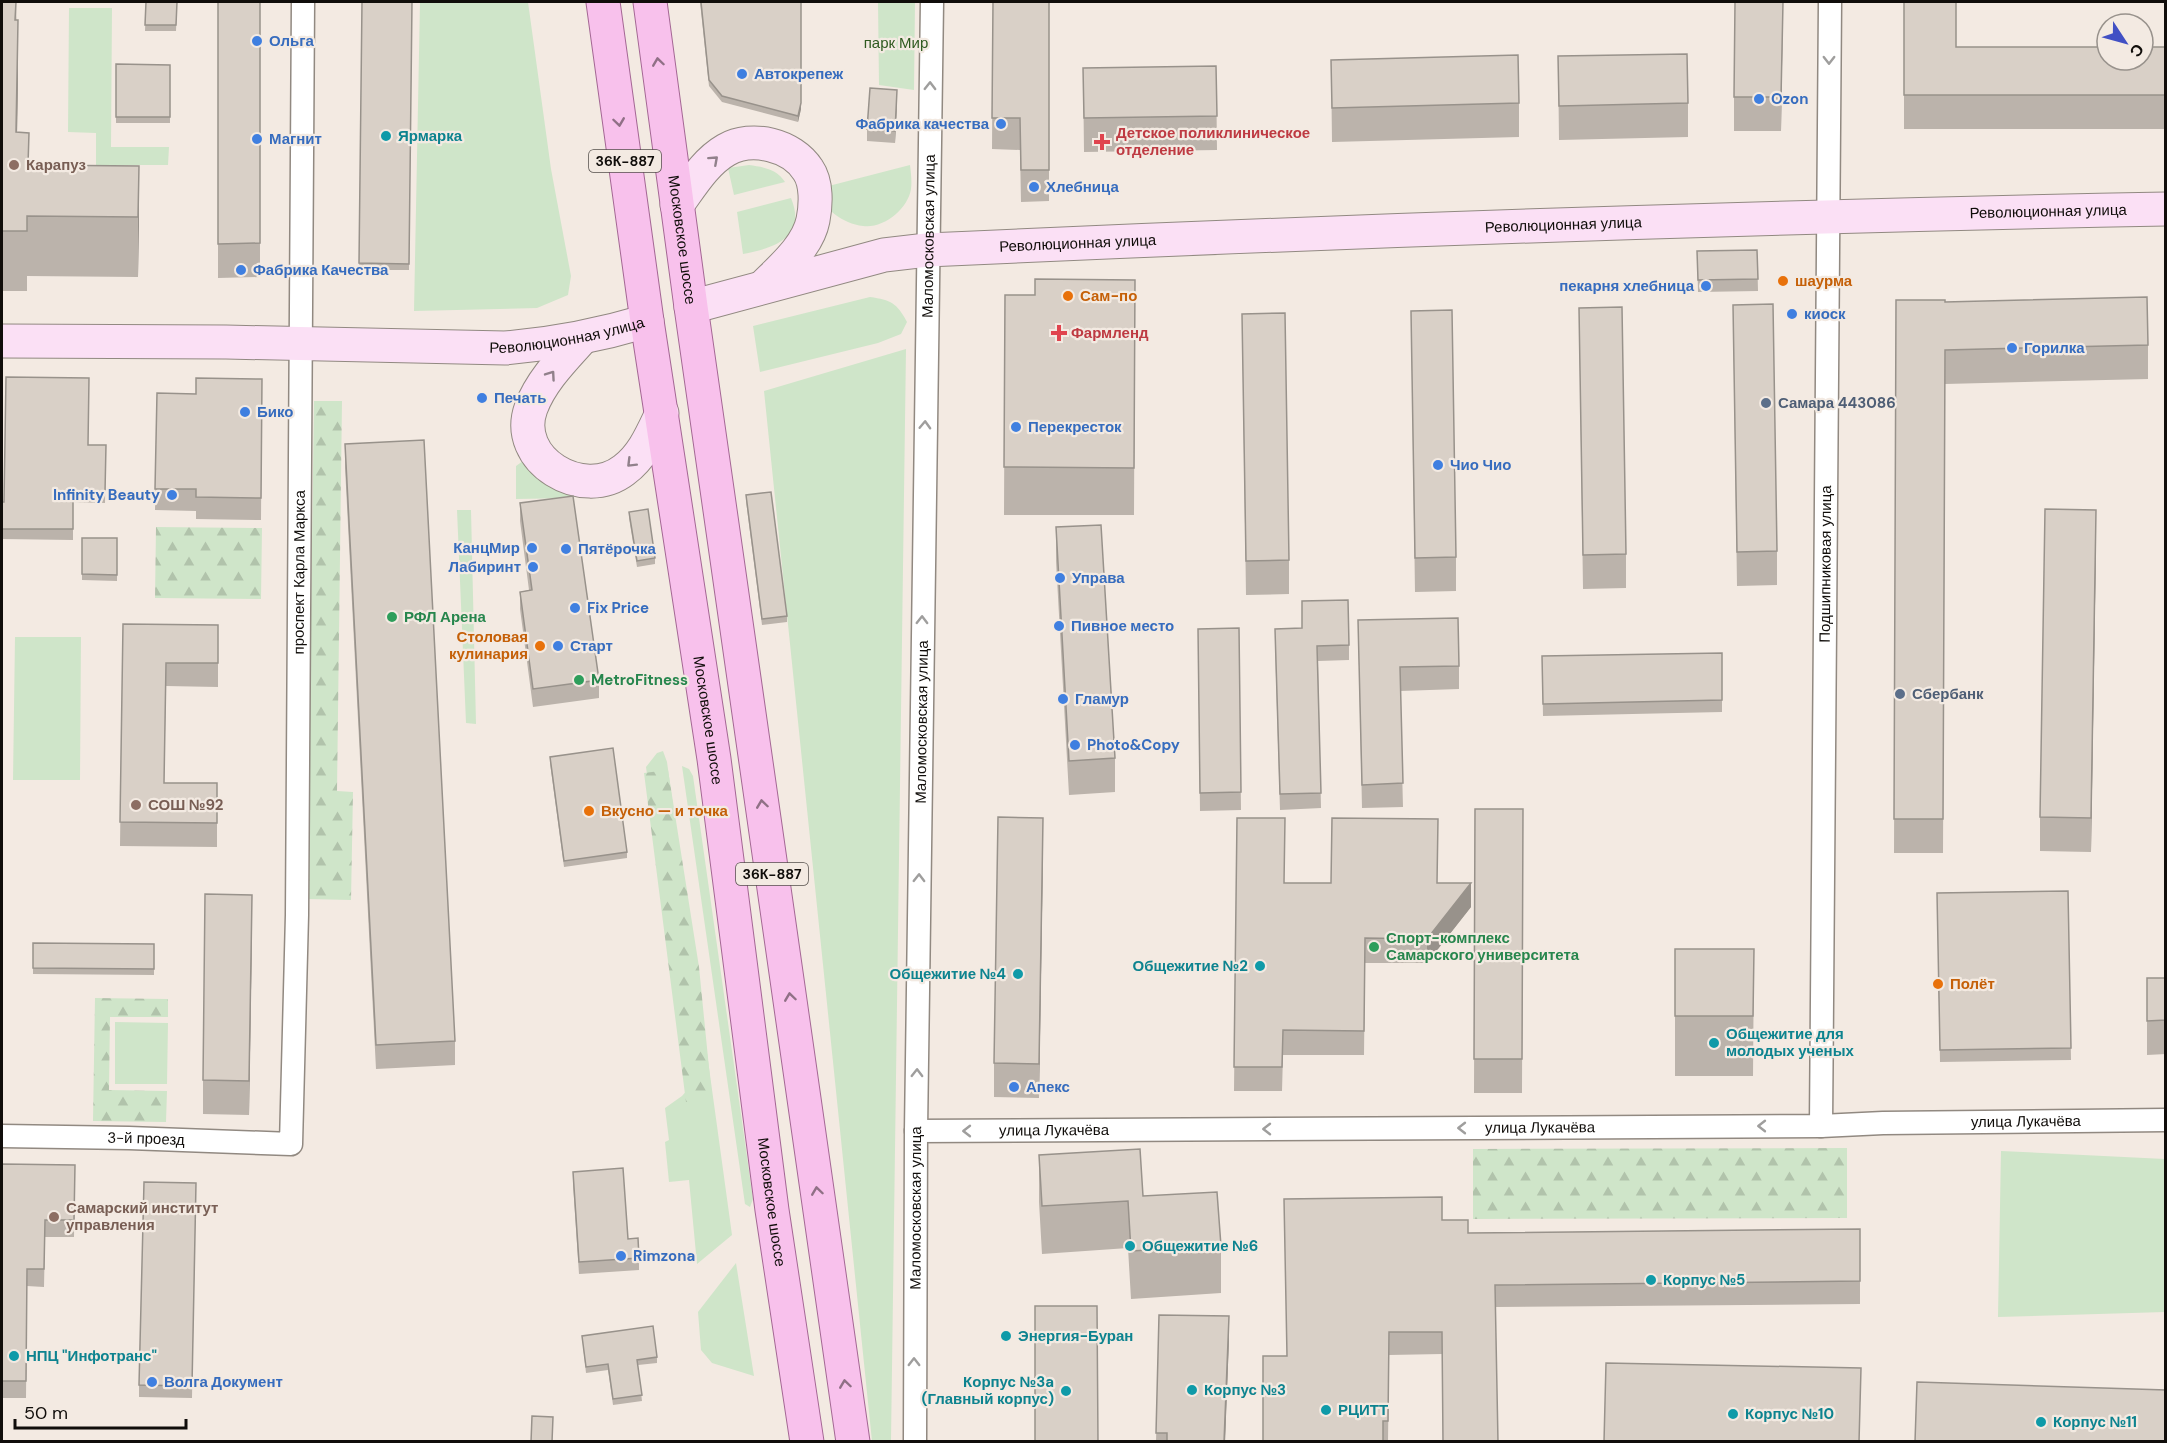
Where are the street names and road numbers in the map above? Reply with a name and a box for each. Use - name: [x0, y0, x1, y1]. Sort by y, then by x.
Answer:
- road number: 36К-887: [589, 150, 661, 172]
- street label: Маломосковская улица: [918, 154, 940, 318]
- street label: Московское шоссе: [663, 174, 701, 306]
- street label: Революционная улица: [1969, 200, 2128, 223]
- street label: Революционная улица: [1484, 212, 1643, 237]
- street label: Революционная улица: [999, 230, 1157, 257]
- street label: Революционная улица: [489, 312, 647, 358]
- street label: Подшипниковая улица: [1815, 485, 1836, 643]
- street label: проспект Карла Маркса: [289, 489, 310, 654]
- street label: Маломосковская улица: [911, 640, 933, 804]
- street label: Московское шоссе: [688, 655, 727, 786]
- road number: 36К-887: [736, 863, 808, 885]
- street label: улица Лукачёва: [1971, 1111, 2082, 1132]
- street label: улица Лукачёва: [1485, 1117, 1596, 1138]
- street label: улица Лукачёва: [999, 1120, 1110, 1141]
- street label: Маломосковская улица: [905, 1125, 926, 1290]
- street label: 3-й проезд: [107, 1128, 185, 1150]
- street label: Московское шоссе: [753, 1136, 790, 1268]

